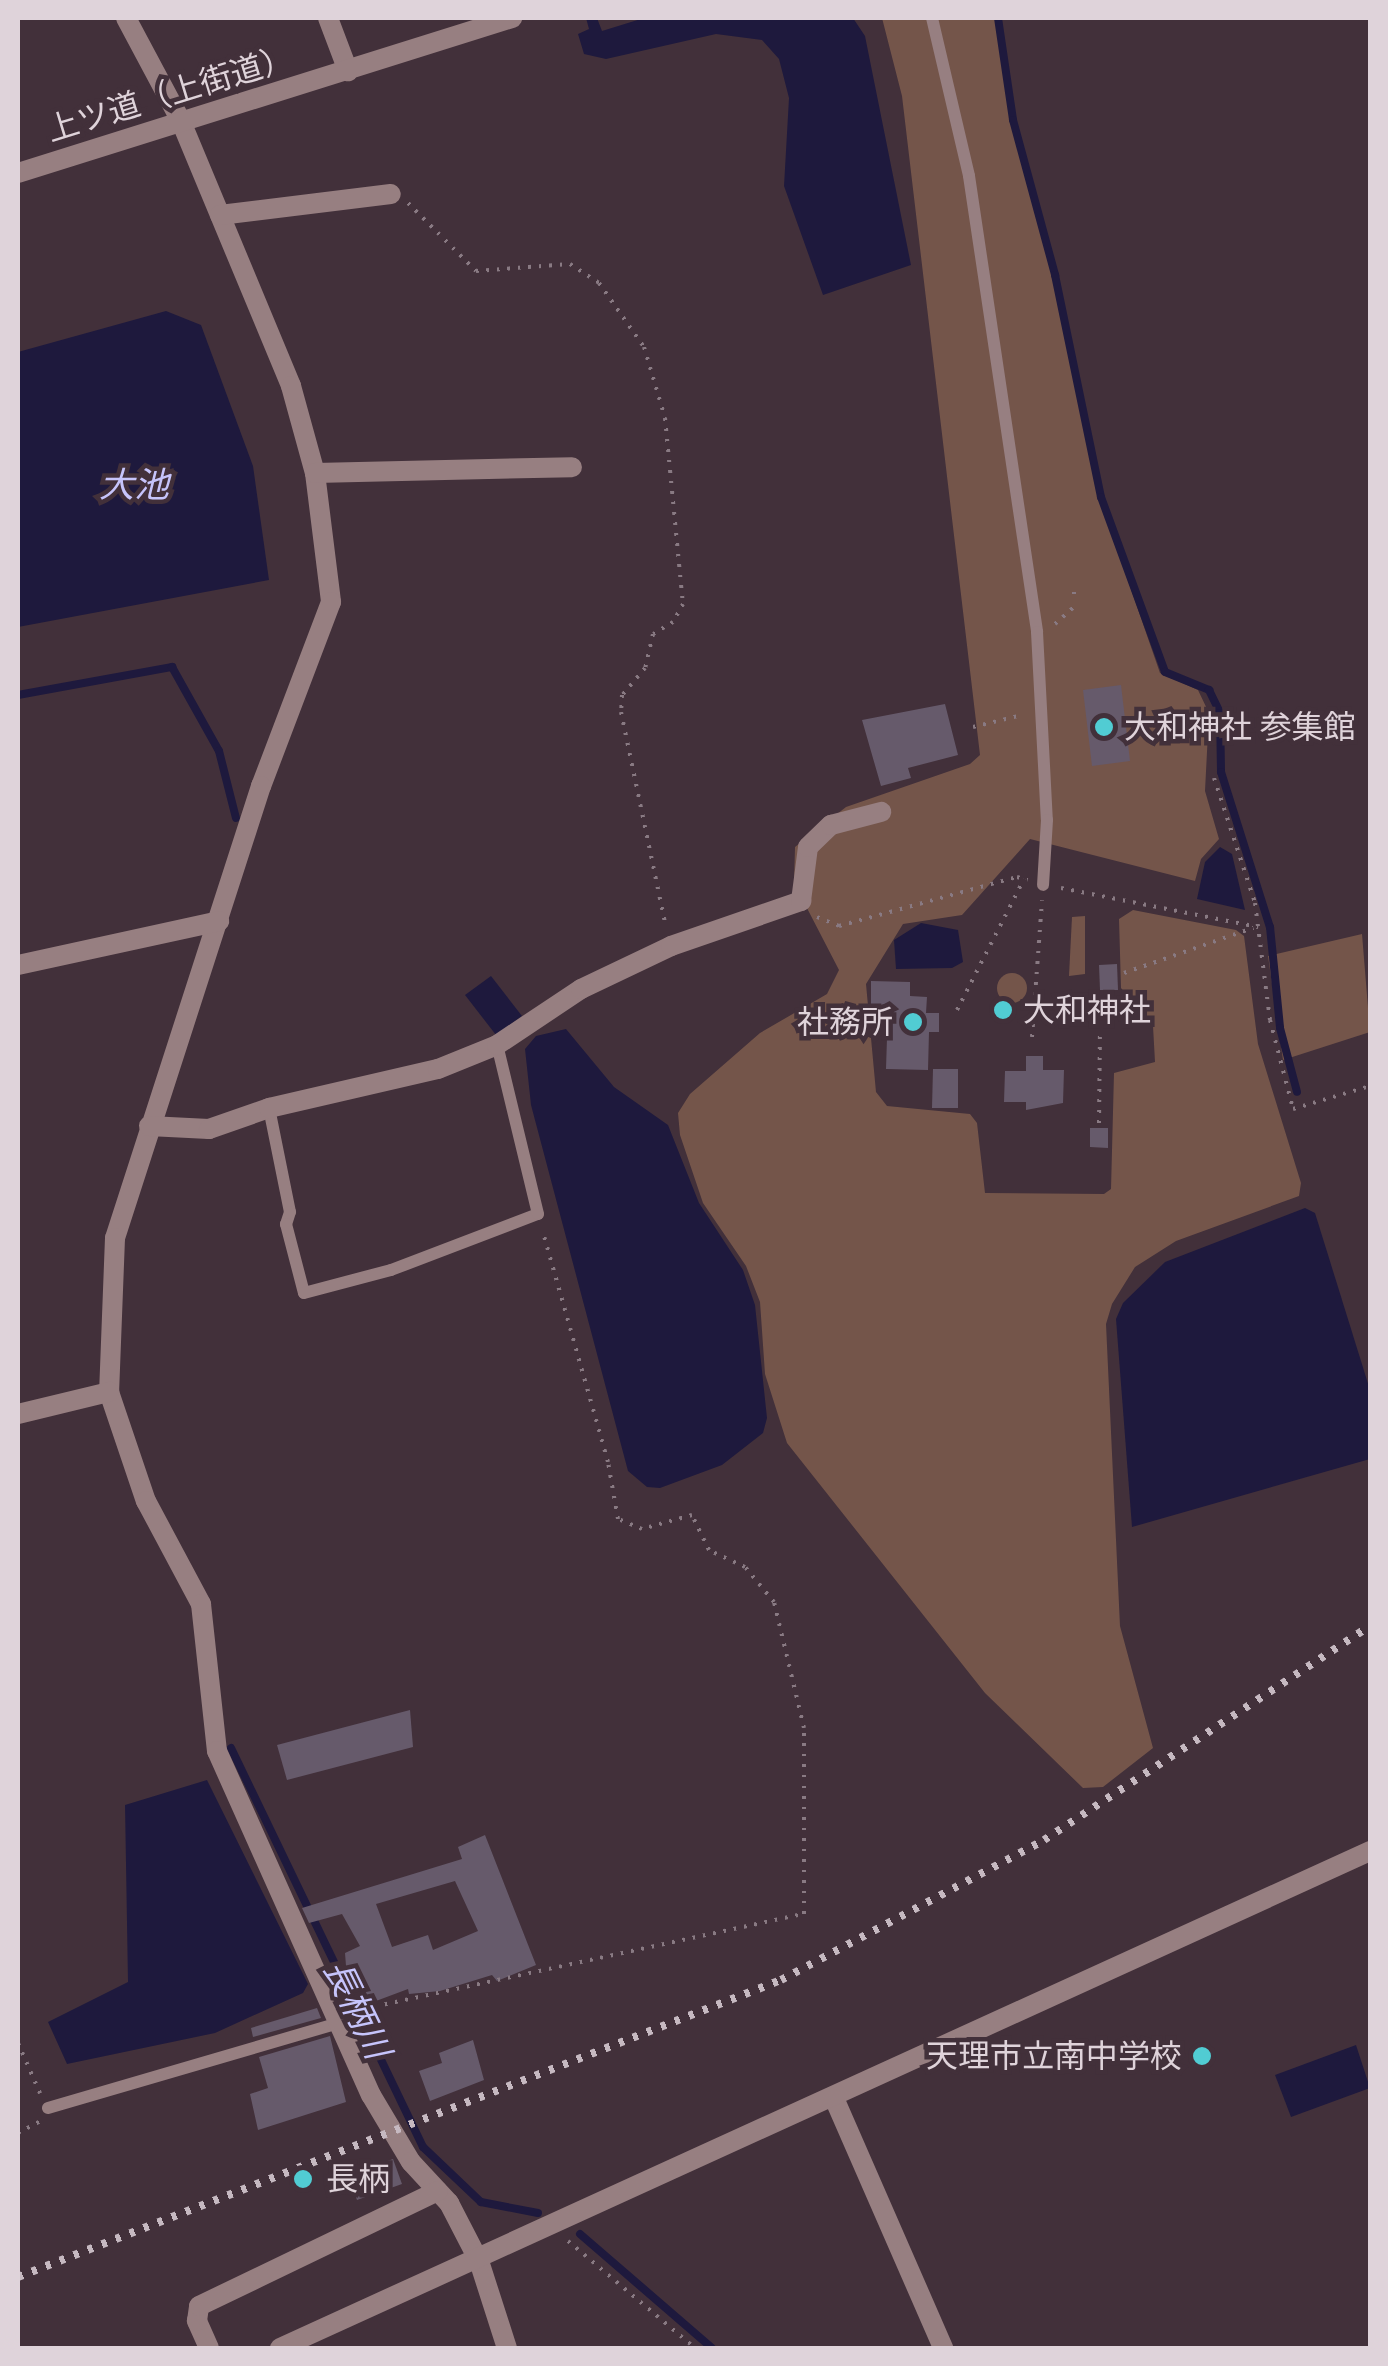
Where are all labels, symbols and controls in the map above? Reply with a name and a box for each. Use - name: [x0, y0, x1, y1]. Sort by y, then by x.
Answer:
- street label: 上ツ道（上街道）: [42, 38, 298, 150]
- water label: 大池: [99, 464, 169, 506]
- place label: 大和神社 参集館: [1124, 708, 1356, 746]
- marker: 大和神社 参集館: [1093, 716, 1115, 738]
- place label: 大和神社: [1023, 991, 1151, 1029]
- marker: 大和神社: [992, 999, 1014, 1021]
- place label: 社務所: [797, 1003, 893, 1041]
- marker: 社務所: [902, 1011, 924, 1033]
- water label: 長柄川: [315, 1953, 399, 2065]
- place label: 天理市立南中学校: [926, 2037, 1182, 2075]
- marker: 天理市立南中学校: [1191, 2045, 1213, 2067]
- place label: 長柄: [326, 2160, 390, 2198]
- marker: 長柄: [290, 2166, 316, 2192]

